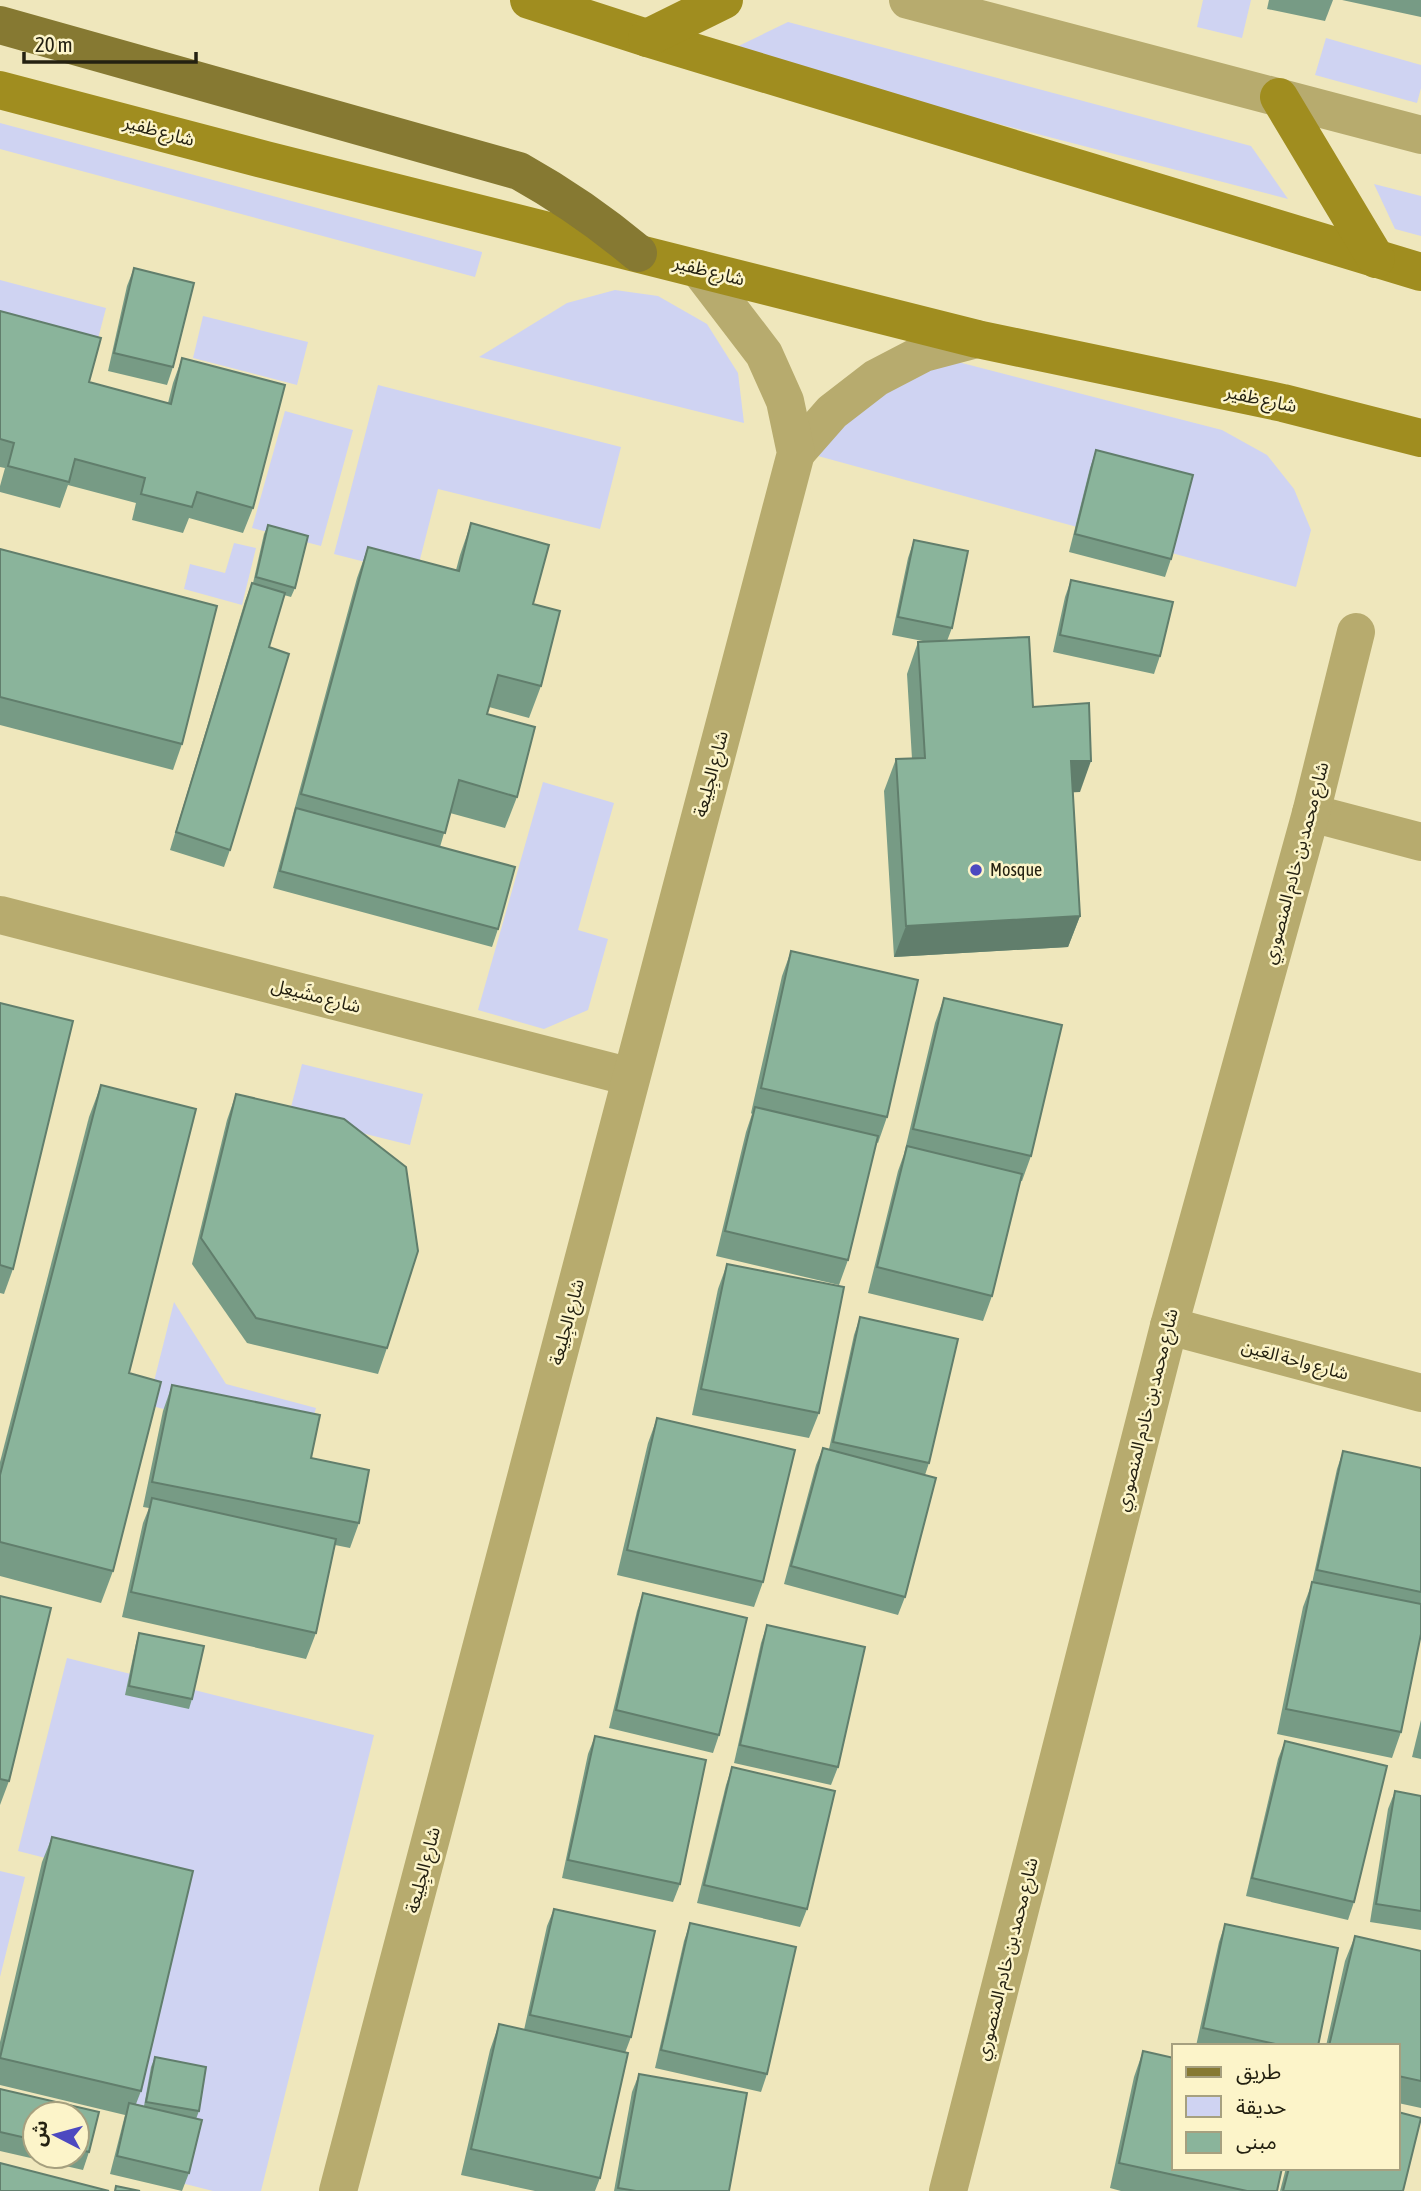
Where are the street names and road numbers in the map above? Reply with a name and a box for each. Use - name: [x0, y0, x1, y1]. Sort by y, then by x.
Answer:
- street label: شارع ظفير: [119, 111, 197, 154]
- street label: شارع ظفير: [669, 251, 747, 293]
- street label: شارع ظفير: [1222, 380, 1299, 420]
- street label: شارع الجِلِيعة: [689, 729, 736, 820]
- street label: شارع محمد بن خادم المنصوري: [1258, 760, 1336, 967]
- street label: شارع مشَيعِل: [268, 974, 363, 1021]
- street label: شارع الجِلِيعة: [545, 1277, 592, 1368]
- street label: شارع محمد بن خادم المنصوري: [1111, 1306, 1186, 1514]
- street label: شارع واحة العَين: [1238, 1335, 1351, 1388]
- street label: شارع الجِلِيعة: [401, 1825, 448, 1916]
- street label: شارع محمد بن خادم المنصوري: [971, 1855, 1046, 2063]

